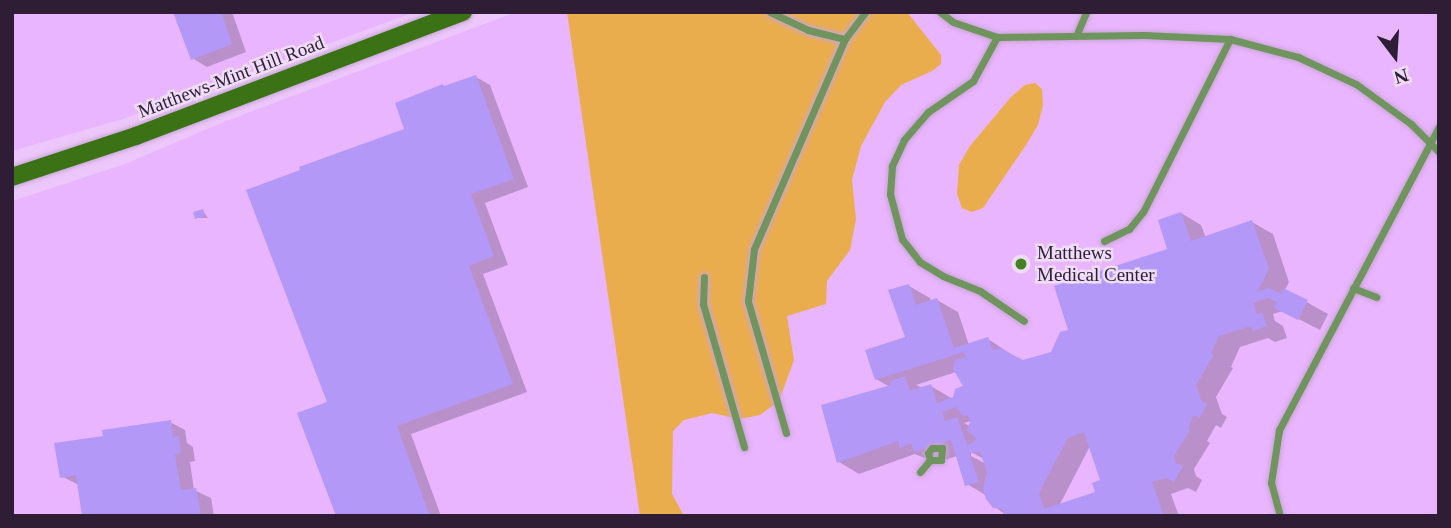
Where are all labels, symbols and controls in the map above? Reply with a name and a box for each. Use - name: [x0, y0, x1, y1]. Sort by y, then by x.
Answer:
- north arrow: [1360, 21, 1430, 91]
- street label: Matthews-Mint Hill Road: [135, 31, 327, 123]
- text: N: [1392, 65, 1411, 89]
- place label: Matthews Medical Center: [1037, 242, 1155, 286]
- marker: Matthews Medical Center: [1011, 254, 1031, 274]

